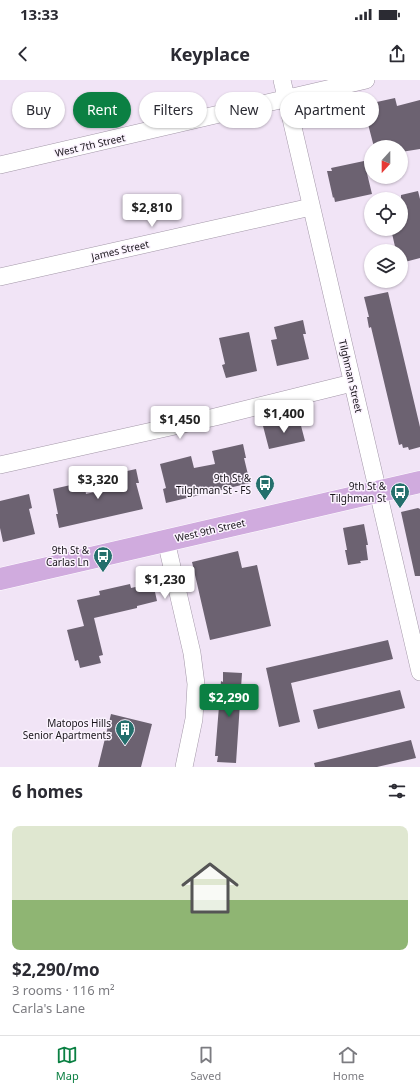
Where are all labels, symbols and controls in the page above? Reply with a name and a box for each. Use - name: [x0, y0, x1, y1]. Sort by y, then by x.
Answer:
- text: 13:33: [20, 4, 59, 24]
- text: Keyplace: [170, 42, 250, 66]
- icon: back: [12, 43, 34, 65]
- icon: share: [386, 43, 408, 65]
- chip: Buy: [12, 92, 65, 128]
- chip: Rent: [73, 92, 131, 128]
- chip: Filters: [139, 92, 207, 128]
- chip: New: [215, 92, 272, 128]
- chip: Apartment: [280, 92, 379, 128]
- street label: West 7th Street: [53, 130, 127, 160]
- north arrow: [364, 140, 408, 184]
- map controls: [364, 140, 408, 288]
- button: locate: [364, 192, 408, 236]
- pin: $2,810: [119, 194, 185, 228]
- text: $2,810: [132, 198, 172, 216]
- street label: James Street: [89, 236, 151, 264]
- button: layers: [364, 244, 408, 288]
- street label: Tilghman Street: [336, 338, 366, 414]
- pin: $1,400: [251, 400, 317, 434]
- text: $1,400: [264, 404, 304, 422]
- pin: $1,450: [147, 406, 213, 440]
- text: $1,450: [160, 410, 200, 428]
- pin: $3,320: [65, 466, 131, 500]
- text: $3,320: [78, 470, 118, 488]
- place label: 9th St & Tilghman St - FS: [176, 471, 252, 497]
- bus stop icon: 9th St & Tilghman St - FS: [254, 473, 276, 501]
- place label: 9th St & Tilghman St: [330, 479, 387, 505]
- bus stop icon: 9th St & Tilghman St: [389, 481, 411, 509]
- street label: West 9th Street: [173, 515, 247, 545]
- place label: 9th St & Carlas Ln: [46, 543, 90, 569]
- bus stop icon: 9th St & Carlas Ln: [92, 545, 114, 573]
- pin: $1,230: [132, 566, 198, 600]
- text: $1,230: [145, 570, 185, 588]
- pin: $2,290: [196, 684, 262, 718]
- text: $2,290: [209, 688, 249, 706]
- place label: Matopos Hills Senior Apartments: [23, 716, 111, 742]
- building icon: Matopos Hills Senior Apartments: [114, 718, 136, 746]
- text: 6 homes: [12, 780, 83, 803]
- icon: filters: [386, 780, 408, 802]
- icon: home: [174, 852, 246, 924]
- text: $2,290/mo: [12, 958, 100, 981]
- text: 3 rooms · 116 m²: [12, 981, 115, 999]
- text: Carla's Lane: [12, 999, 85, 1017]
- tab: Map: [56, 1044, 79, 1083]
- tab: Saved: [190, 1044, 221, 1083]
- tab: Home: [333, 1044, 364, 1083]

